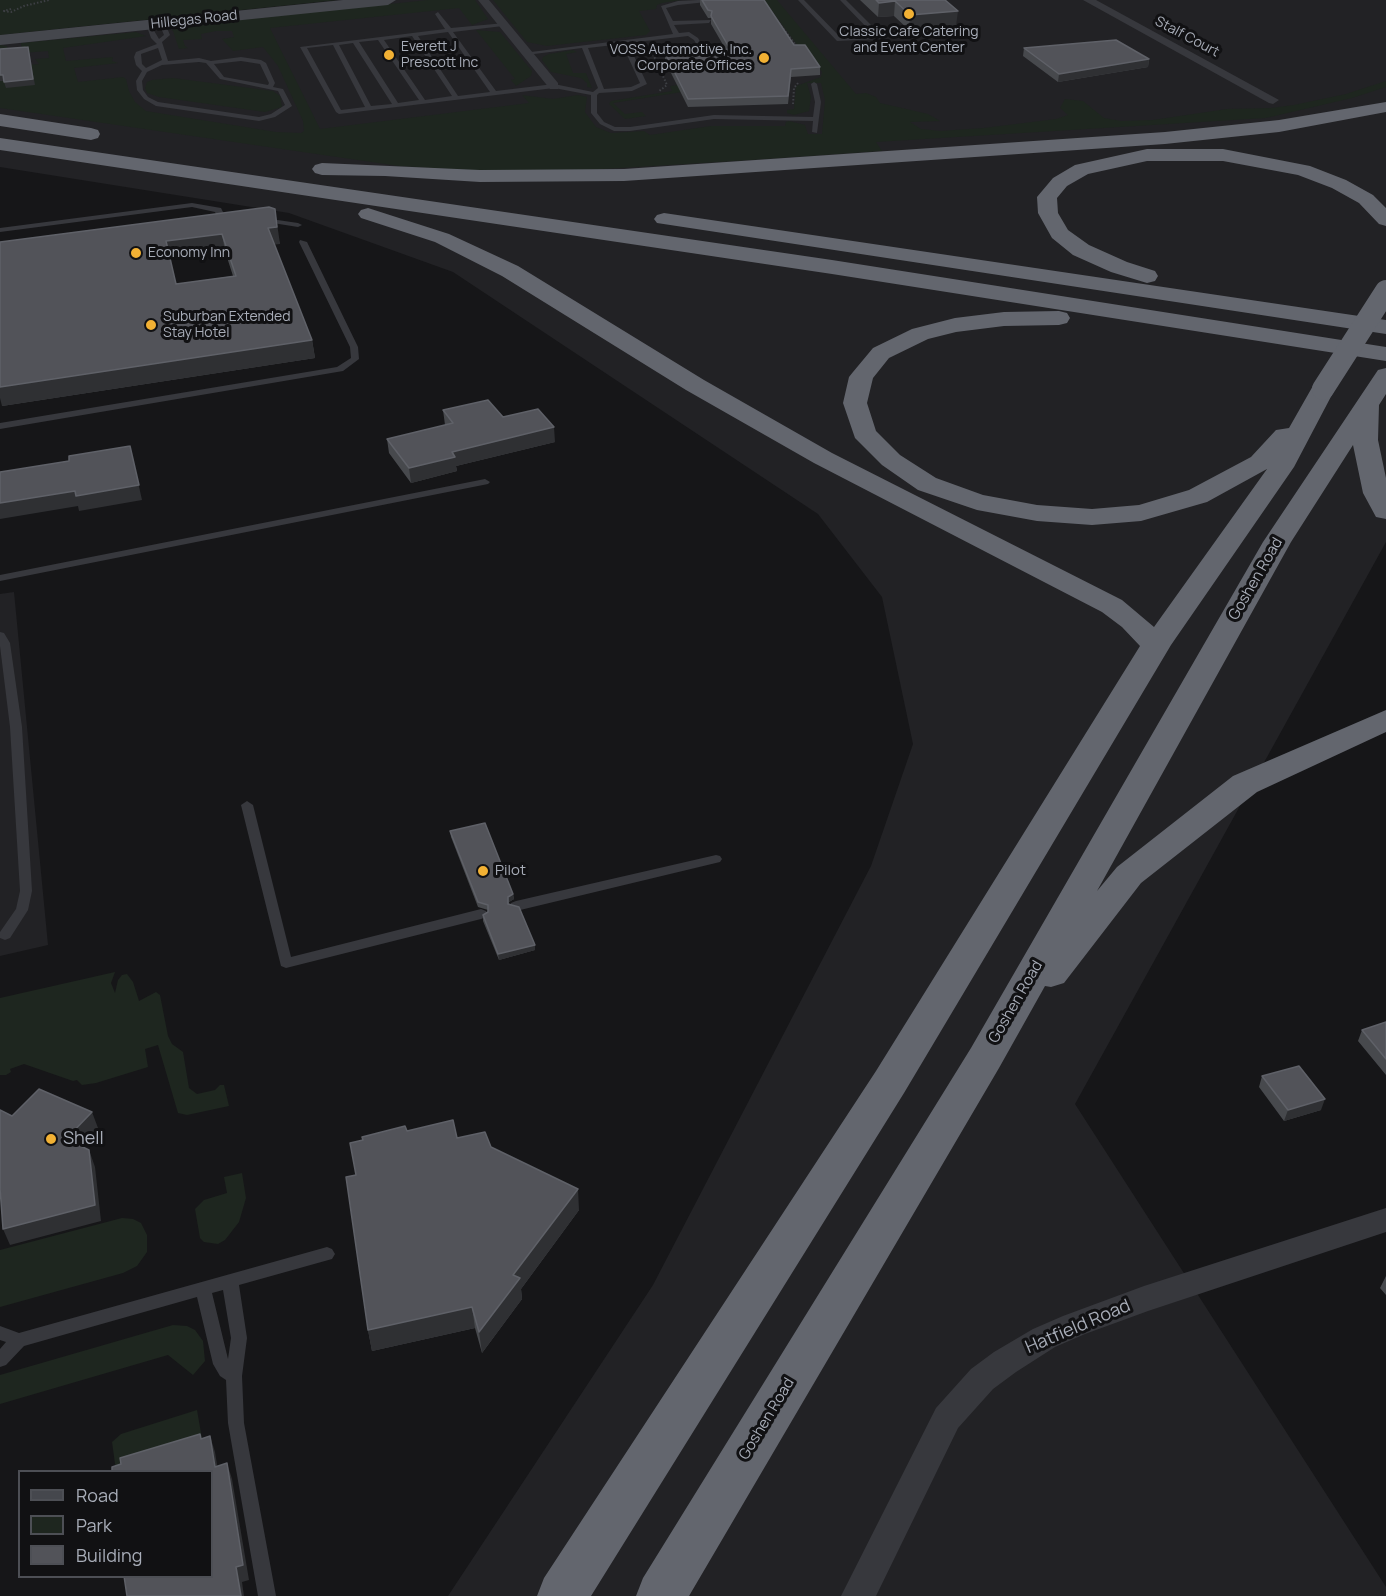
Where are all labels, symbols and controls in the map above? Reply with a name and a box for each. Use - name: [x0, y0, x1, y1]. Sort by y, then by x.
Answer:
- street label: Hillegas Road: [150, 7, 238, 33]
- marker: Classic Cafe Catering and Event Center: [902, 7, 916, 21]
- street label: Stalf Court: [1152, 13, 1222, 61]
- place label: Classic Cafe Catering and Event Center: [839, 24, 979, 56]
- place label: Everett J Prescott Inc: [401, 39, 478, 72]
- place label: VOSS Automotive, Inc. Corporate Offices: [610, 42, 752, 74]
- marker: Everett J Prescott Inc: [382, 48, 396, 62]
- marker: VOSS Automotive, Inc. Corporate Offices: [757, 51, 771, 65]
- place label: Economy Inn: [148, 245, 230, 261]
- marker: Economy Inn: [129, 246, 143, 260]
- place label: Suburban Extended Stay Hotel: [163, 309, 290, 342]
- marker: Suburban Extended Stay Hotel: [144, 318, 158, 332]
- street label: Goshen Road: [1225, 535, 1287, 623]
- place label: Pilot: [495, 862, 526, 880]
- marker: Pilot: [476, 864, 490, 878]
- street label: Goshen Road: [985, 958, 1047, 1046]
- place label: Shell: [63, 1128, 104, 1150]
- marker: Shell: [44, 1132, 58, 1146]
- street label: Hatfield Road: [1022, 1295, 1134, 1359]
- street label: Goshen Road: [736, 1375, 798, 1463]
- legend: [18, 1470, 213, 1578]
- text: Road: [76, 1483, 119, 1507]
- text: Park: [76, 1513, 112, 1537]
- text: Building: [76, 1543, 142, 1567]

